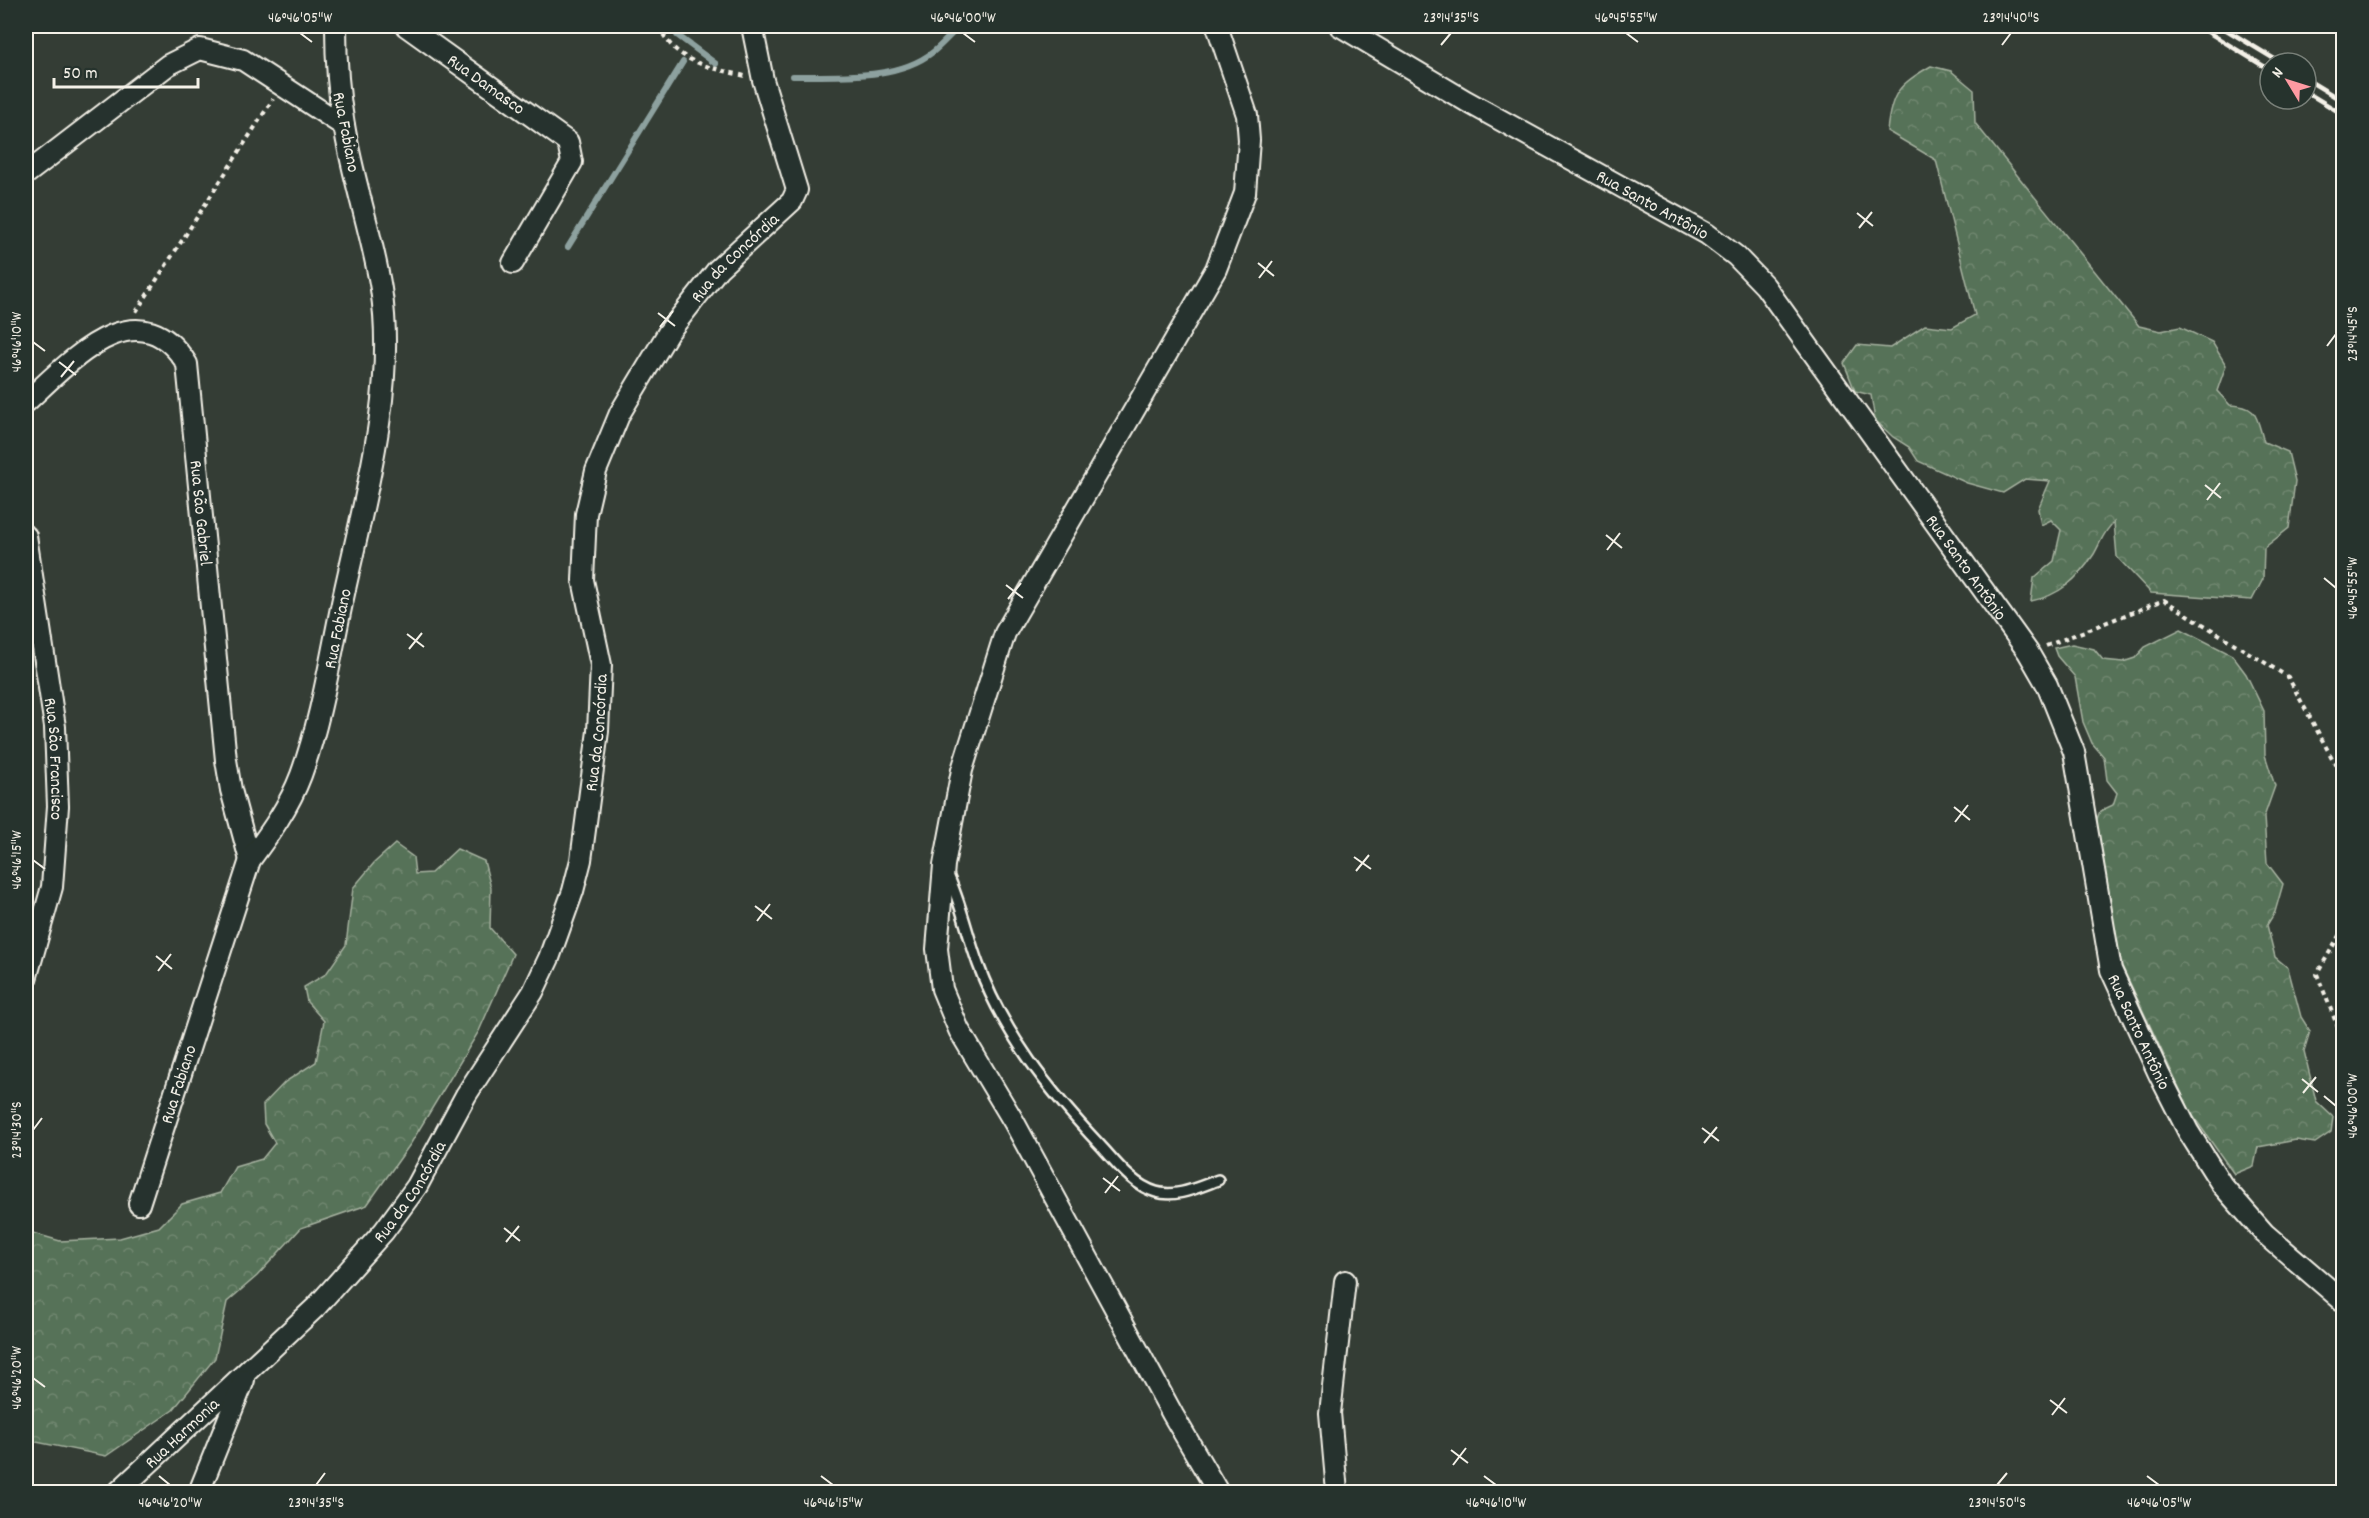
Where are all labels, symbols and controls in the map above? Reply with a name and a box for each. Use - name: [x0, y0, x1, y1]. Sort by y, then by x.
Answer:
- text: 46°46'05"W: [268, 8, 332, 30]
- text: 46°46'00"W: [930, 8, 996, 30]
- text: 23°14'35"S: [1423, 8, 1479, 30]
- text: 46°45'55"W: [1595, 8, 1658, 30]
- text: 23°14'40"S: [1983, 8, 2039, 30]
- street label: Rua Damasco: [441, 49, 529, 122]
- scale bar: [54, 51, 198, 89]
- north arrow: [2258, 51, 2318, 111]
- text: 50 m: [63, 62, 98, 87]
- text: N: [2267, 63, 2290, 83]
- street label: Rua Fabiano: [325, 90, 365, 175]
- street label: Rua Santo Antônio: [1591, 165, 1712, 247]
- street label: Rua da Concórdia: [686, 208, 786, 309]
- text: 23°14'45"S: [2343, 306, 2365, 362]
- text: 46°46'10"W: [7, 311, 29, 372]
- street label: Rua São Gabriel: [182, 459, 217, 568]
- street label: Rua Santo Antônio: [1918, 510, 2012, 627]
- text: 46°45'55"W: [2343, 556, 2365, 619]
- street label: Rua Fabiano: [319, 586, 360, 671]
- street label: Rua da Concórdia: [580, 673, 616, 793]
- street label: Rua São Francisco: [36, 696, 68, 821]
- text: 46°46'15"W: [7, 830, 29, 890]
- street label: Rua Santo Antônio: [2100, 971, 2175, 1095]
- street label: Rua Fabiano: [156, 1042, 204, 1127]
- text: 46°46'00"W: [2343, 1073, 2365, 1139]
- text: 23°14'30"S: [7, 1101, 29, 1159]
- street label: Rua da Concórdia: [369, 1137, 454, 1250]
- text: 46°46'20"W: [7, 1346, 29, 1410]
- street label: Rua Harmonia: [140, 1393, 227, 1476]
- text: 46°46'20"W: [138, 1493, 202, 1515]
- text: 23°14'35"S: [288, 1493, 344, 1515]
- text: 46°46'15"W: [803, 1493, 863, 1515]
- text: 46°46'10"W: [1466, 1493, 1527, 1515]
- text: 23°14'50"S: [1968, 1493, 2026, 1515]
- text: 46°46'05"W: [2127, 1493, 2191, 1515]

